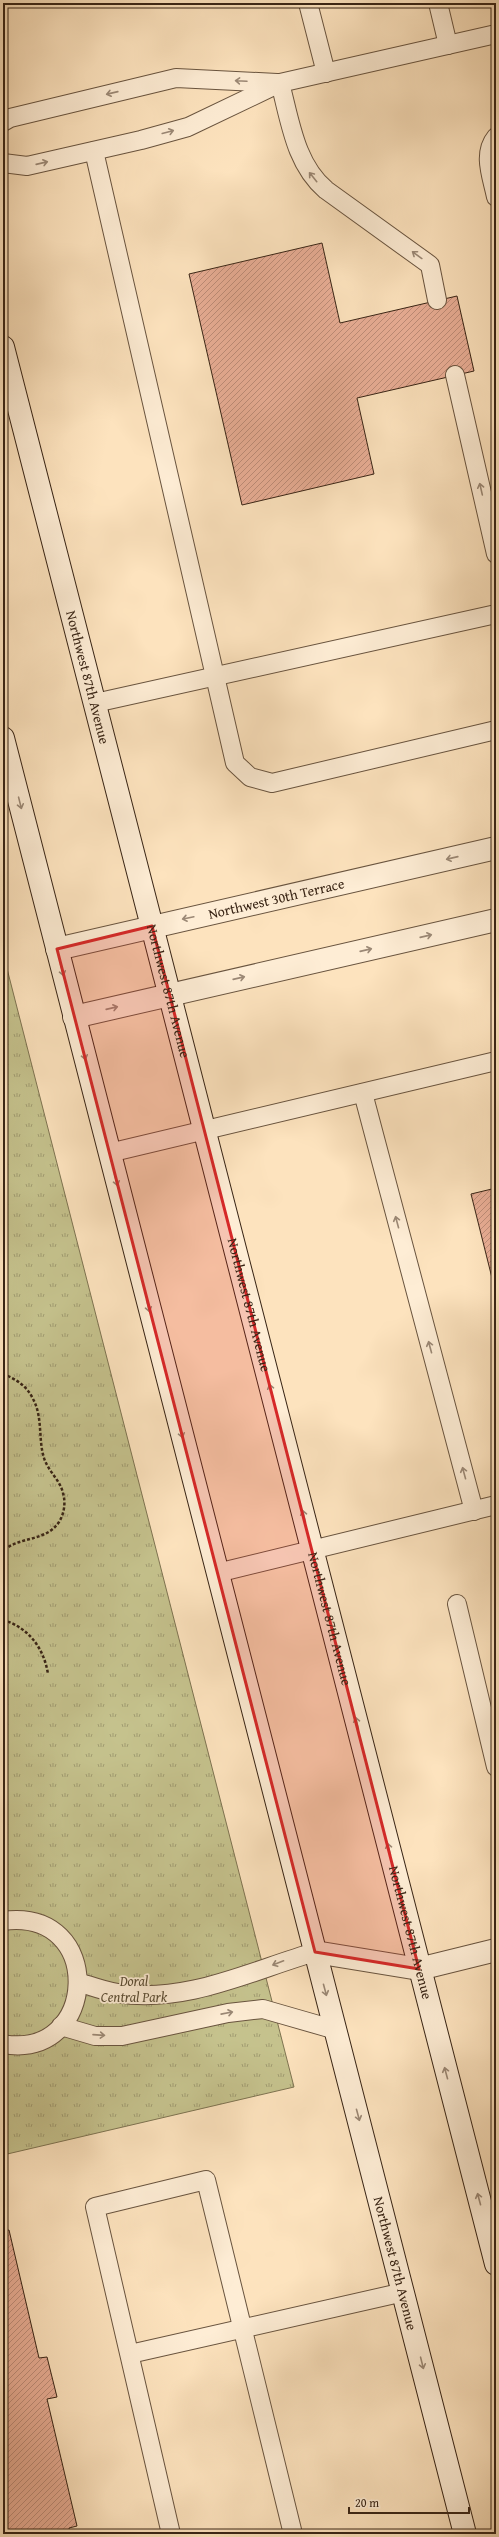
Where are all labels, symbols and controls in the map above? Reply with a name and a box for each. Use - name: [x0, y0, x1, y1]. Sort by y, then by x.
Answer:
- one-way arrow: [235, 78, 248, 85]
- one-way arrow: [106, 90, 119, 98]
- one-way arrow: [161, 128, 174, 136]
- one-way arrow: [35, 158, 48, 166]
- one-way arrow: [308, 172, 317, 183]
- one-way arrow: [411, 251, 422, 259]
- one-way arrow: [477, 482, 484, 495]
- street label: Northwest 87th Avenue: [61, 608, 115, 747]
- one-way arrow: [16, 796, 24, 809]
- one-way arrow: [446, 855, 459, 862]
- street label: Northwest 30th Terrace: [206, 873, 347, 924]
- one-way arrow: [182, 915, 195, 923]
- street label: Northwest 87th Avenue: [142, 922, 196, 1060]
- one-way arrow: [419, 932, 432, 940]
- one-way arrow: [359, 945, 372, 953]
- one-way arrow: [59, 963, 67, 976]
- one-way arrow: [232, 974, 245, 982]
- one-way arrow: [105, 1004, 118, 1011]
- one-way arrow: [81, 1048, 88, 1061]
- one-way arrow: [113, 1174, 121, 1187]
- one-way arrow: [393, 1215, 400, 1228]
- street label: Northwest 87th Avenue: [223, 1236, 276, 1374]
- one-way arrow: [145, 1300, 153, 1313]
- one-way arrow: [426, 1341, 433, 1354]
- one-way arrow: [267, 1384, 274, 1397]
- one-way arrow: [177, 1425, 185, 1438]
- one-way arrow: [459, 1467, 467, 1480]
- one-way arrow: [299, 1510, 307, 1523]
- street label: Northwest 87th Avenue: [303, 1550, 357, 1688]
- one-way arrow: [352, 1717, 360, 1730]
- one-way arrow: [384, 1843, 392, 1856]
- street label: Northwest 87th Avenue: [384, 1863, 438, 2002]
- one-way arrow: [272, 1960, 284, 1968]
- park label: Doral Central Park: [101, 1971, 168, 2007]
- one-way arrow: [322, 1983, 329, 1996]
- one-way arrow: [220, 2009, 233, 2017]
- one-way arrow: [92, 2032, 105, 2039]
- one-way arrow: [442, 2067, 449, 2080]
- one-way arrow: [355, 2109, 362, 2122]
- one-way arrow: [475, 2193, 482, 2206]
- street label: Northwest 87th Avenue: [369, 2194, 422, 2333]
- one-way arrow: [418, 2356, 426, 2369]
- scale bar: [349, 2489, 469, 2515]
- text: 20 m: [355, 2494, 379, 2511]

